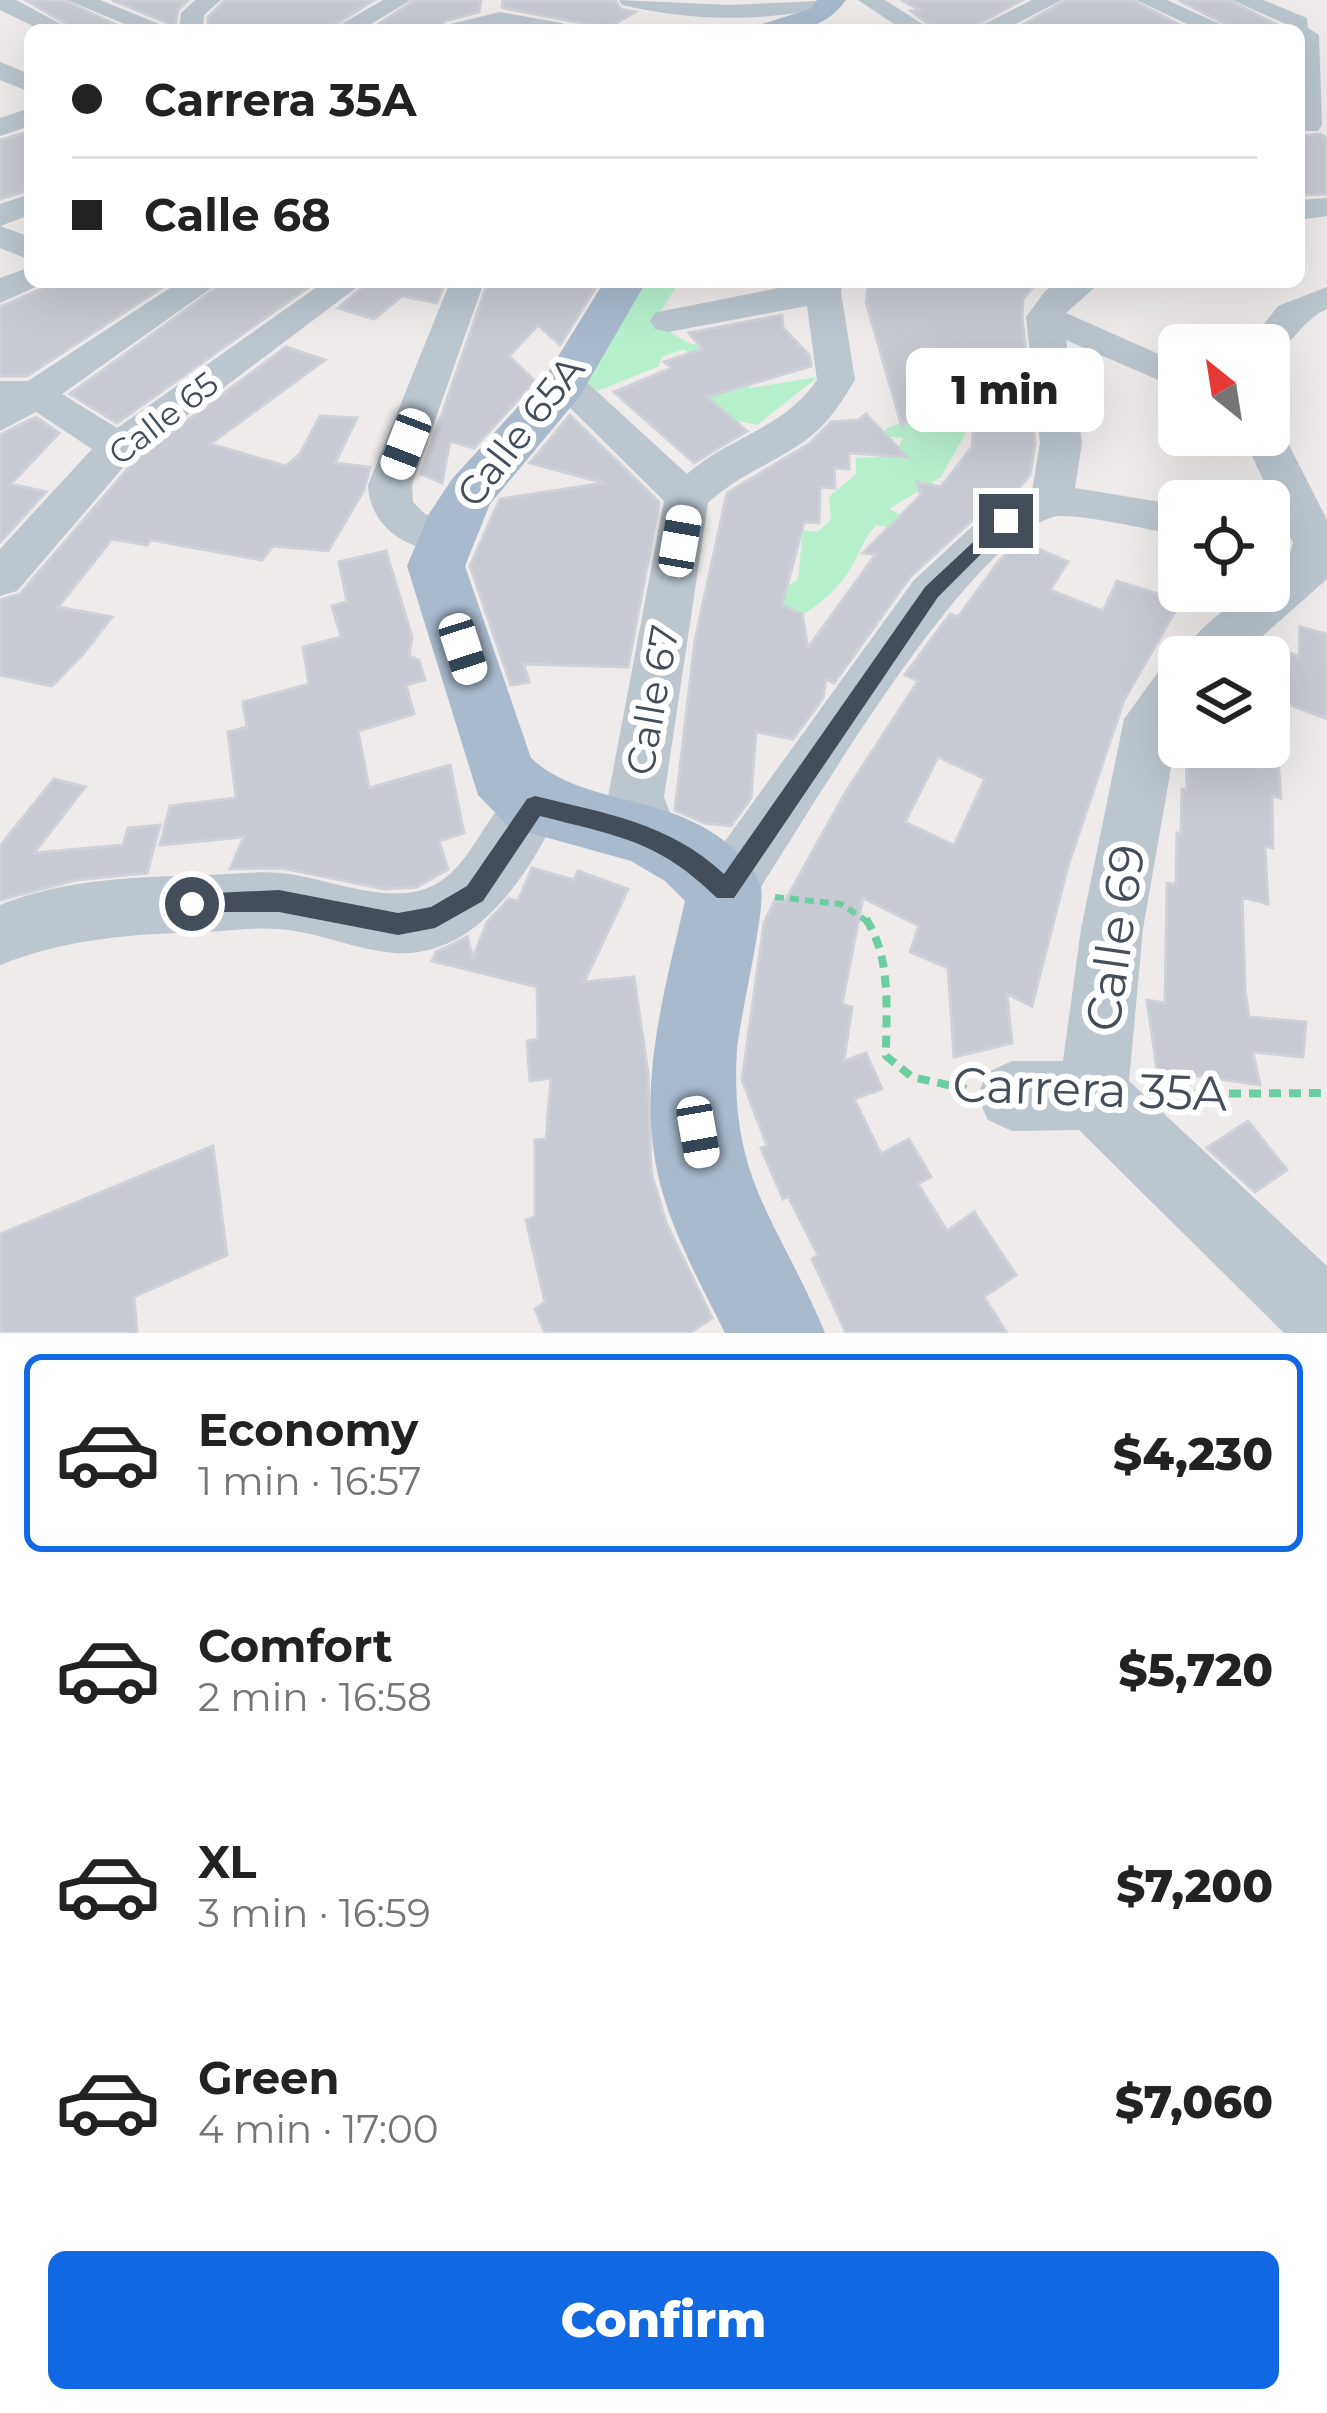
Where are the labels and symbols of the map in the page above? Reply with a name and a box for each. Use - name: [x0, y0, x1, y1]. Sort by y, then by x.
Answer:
- north arrow: [1158, 324, 1290, 456]
- street label: Calle 65A: [446, 346, 594, 516]
- callout: 1 min: [907, 347, 1105, 431]
- street label: Calle 65: [100, 363, 226, 473]
- car: [376, 404, 436, 484]
- route end: [979, 494, 1033, 548]
- car: [656, 502, 704, 580]
- car: [435, 609, 491, 689]
- street label: Calle 67: [615, 621, 689, 779]
- street label: Calle 69: [1073, 841, 1157, 1035]
- route start: [165, 877, 219, 931]
- street label: Carrera 35A: [952, 1055, 1229, 1123]
- car: [674, 1093, 722, 1171]

